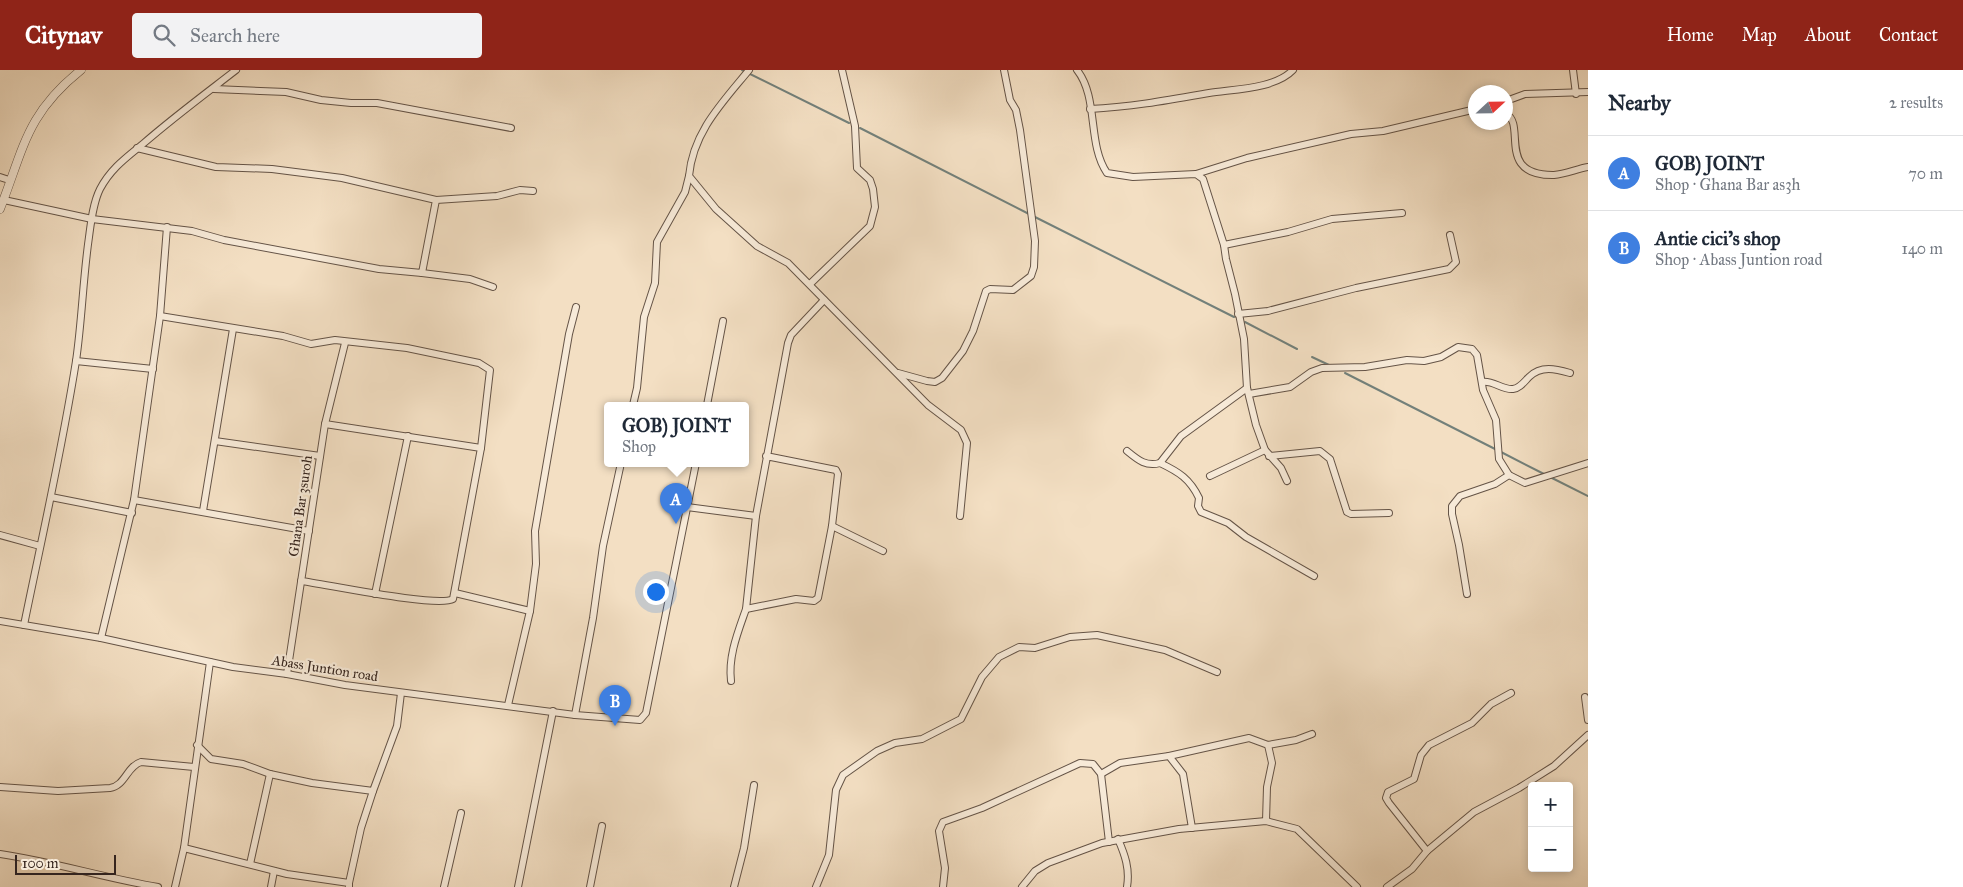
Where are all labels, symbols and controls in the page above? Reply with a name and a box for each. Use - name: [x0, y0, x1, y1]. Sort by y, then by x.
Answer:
- search box: [132, 13, 482, 58]
- text: Citynav: [25, 20, 102, 50]
- icon: search: [150, 21, 178, 49]
- text: Search here: [190, 24, 280, 47]
- text: Home: [1667, 24, 1714, 46]
- text: Map: [1742, 24, 1777, 46]
- text: About: [1805, 24, 1851, 46]
- text: Contact: [1879, 24, 1938, 46]
- north arrow: [1468, 85, 1513, 130]
- text: Nearby: [1608, 90, 1671, 116]
- text: 2 results: [1889, 93, 1943, 112]
- text: GOB) JOINT: [1655, 152, 1764, 175]
- text: A: [1619, 164, 1629, 183]
- text: 70 m: [1908, 164, 1943, 183]
- text: Shop · Ghana Bar as3h: [1655, 175, 1800, 194]
- text: Antie cici's shop: [1655, 227, 1781, 250]
- text: B: [1619, 239, 1629, 258]
- text: 140 m: [1902, 239, 1943, 258]
- text: Shop · Abass Juntion road: [1655, 250, 1822, 269]
- popup: [604, 402, 749, 467]
- text: GOB) JOINT: [622, 414, 731, 437]
- text: Shop: [622, 437, 656, 456]
- street label: Ghana Bar 3suroh: [285, 454, 316, 558]
- pin: A: [660, 483, 692, 524]
- your location: [643, 579, 669, 605]
- street label: Abass Juntion road: [269, 652, 379, 686]
- pin: B: [599, 685, 631, 726]
- map controls: [1528, 782, 1573, 872]
- button: +: [1528, 782, 1573, 827]
- button: −: [1528, 827, 1573, 872]
- scale bar: [15, 852, 116, 875]
- text: 100 m: [22, 855, 59, 872]

